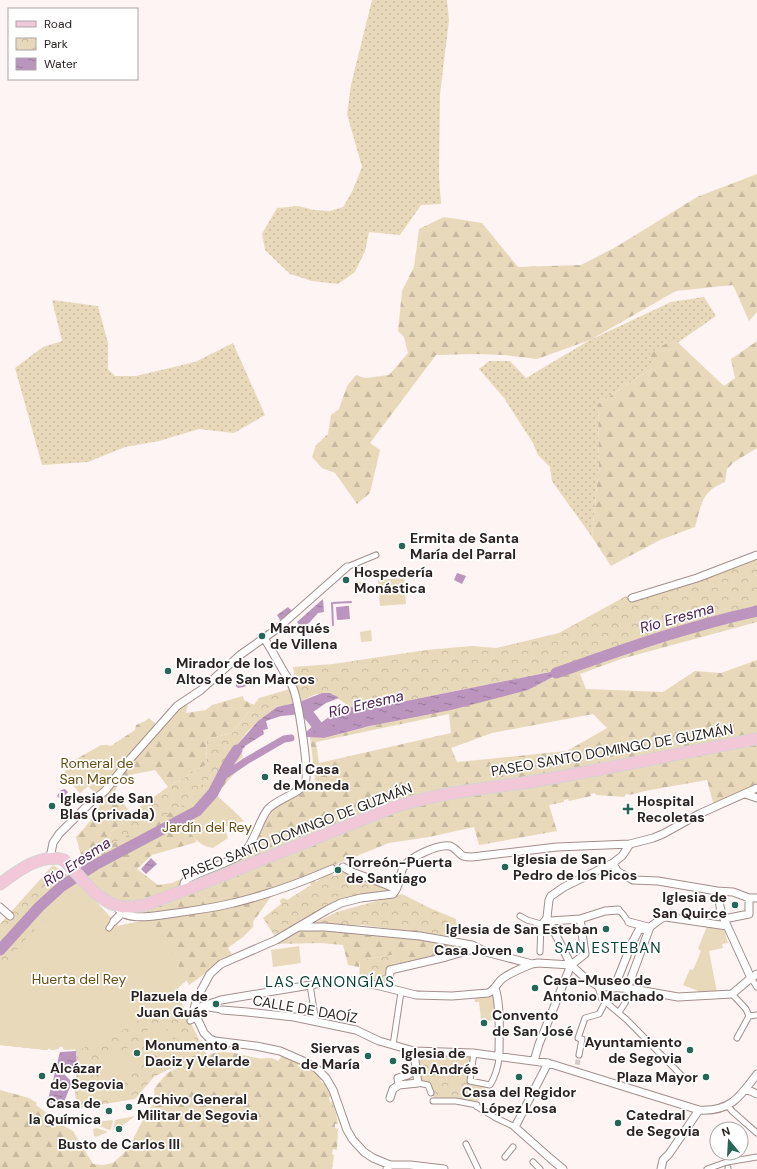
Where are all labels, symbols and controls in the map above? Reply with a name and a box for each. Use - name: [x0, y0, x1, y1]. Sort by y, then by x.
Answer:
- legend: [8, 8, 138, 80]
- text: Road: [44, 16, 72, 32]
- text: Park: [44, 36, 68, 52]
- text: Water: [44, 56, 78, 72]
- place label: Ermita de Santa María del Parral: [410, 529, 519, 563]
- marker: Ermita de Santa María del Parral: [397, 541, 407, 551]
- place label: Hospedería Monástica: [354, 563, 433, 597]
- marker: Hospedería Monástica: [341, 575, 351, 585]
- water label: Río Eresma: [637, 598, 717, 638]
- place label: Marqués de Villena: [270, 619, 337, 653]
- marker: Marqués de Villena: [257, 631, 267, 641]
- place label: Mirador de los Altos de San Marcos: [176, 654, 315, 688]
- marker: Mirador de los Altos de San Marcos: [163, 666, 173, 676]
- water label: Río Eresma: [326, 686, 406, 722]
- street label: PASEO SANTO DOMINGO DE GUZMÁN: [490, 720, 734, 780]
- park label: Romeral de San Marcos: [59, 754, 135, 788]
- place label: Real Casa de Moneda: [273, 760, 349, 794]
- marker: Real Casa de Moneda: [260, 772, 270, 782]
- street label: PASEO SANTO DOMINGO DE GUZMÁN: [179, 779, 415, 883]
- place label: Iglesia de San Blas (privada): [60, 789, 155, 823]
- place label: Hospital Recoletas: [637, 792, 705, 826]
- marker: Iglesia de San Blas (privada): [47, 801, 57, 811]
- marker: Hospital Recoletas: [622, 803, 634, 815]
- park label: Jardín del Rey: [162, 818, 252, 836]
- water label: Río Eresma: [39, 833, 115, 891]
- place label: Iglesia de San Pedro de los Picos: [513, 850, 637, 884]
- place label: Torreón-Puerta de Santiago: [346, 853, 452, 887]
- marker: Iglesia de San Pedro de los Picos: [500, 862, 510, 872]
- marker: Torreón-Puerta de Santiago: [333, 865, 343, 875]
- place label: Iglesia de San Quirce: [652, 888, 727, 922]
- marker: Iglesia de San Quirce: [730, 900, 740, 910]
- place label: Iglesia de San Esteban: [446, 920, 598, 938]
- marker: Iglesia de San Esteban: [601, 924, 611, 934]
- district label: SAN ESTEBAN: [554, 938, 662, 958]
- place label: Casa Joven: [434, 941, 512, 959]
- marker: Casa Joven: [515, 945, 525, 955]
- park label: Huerta del Rey: [32, 970, 126, 988]
- place label: Casa-Museo de Antonio Machado: [543, 971, 664, 1005]
- district label: LAS CANONGÍAS: [265, 972, 395, 992]
- marker: Casa-Museo de Antonio Machado: [530, 983, 540, 993]
- place label: Plazuela de Juan Guás: [131, 987, 208, 1021]
- street label: CALLE DE DAOÍZ: [251, 991, 359, 1027]
- marker: Plazuela de Juan Guás: [211, 999, 221, 1009]
- place label: Convento de San José: [492, 1006, 573, 1040]
- marker: Convento de San José: [479, 1018, 489, 1028]
- place label: Ayuntamiento de Segovia: [584, 1033, 682, 1067]
- place label: Monumento a Daoiz y Velarde: [145, 1036, 250, 1070]
- place label: Siervas de María: [301, 1039, 360, 1073]
- place label: Iglesia de San Andrés: [401, 1044, 479, 1078]
- marker: Ayuntamiento de Segovia: [685, 1045, 695, 1055]
- marker: Monumento a Daoiz y Velarde: [132, 1048, 142, 1058]
- marker: Siervas de María: [363, 1051, 373, 1061]
- marker: Iglesia de San Andrés: [388, 1056, 398, 1066]
- place label: Alcázar de Segovia: [50, 1059, 124, 1093]
- place label: Plaza Mayor: [617, 1068, 698, 1086]
- marker: Alcázar de Segovia: [37, 1071, 47, 1081]
- marker: Casa del Regidor López Losa: [514, 1072, 524, 1082]
- marker: Plaza Mayor: [701, 1072, 711, 1082]
- place label: Casa del Regidor López Losa: [462, 1083, 576, 1117]
- place label: Archivo General Militar de Segovia: [137, 1090, 258, 1124]
- place label: Casa de la Química: [29, 1094, 101, 1128]
- marker: Archivo General Militar de Segovia: [124, 1102, 134, 1112]
- marker: Casa de la Química: [104, 1106, 114, 1116]
- place label: Catedral de Segovia: [626, 1106, 700, 1140]
- marker: Catedral de Segovia: [613, 1118, 623, 1128]
- north arrow: [709, 1121, 749, 1161]
- marker: Busto de Carlos III: [114, 1124, 124, 1134]
- text: N: [720, 1124, 732, 1139]
- place label: Busto de Carlos III: [58, 1135, 180, 1153]

